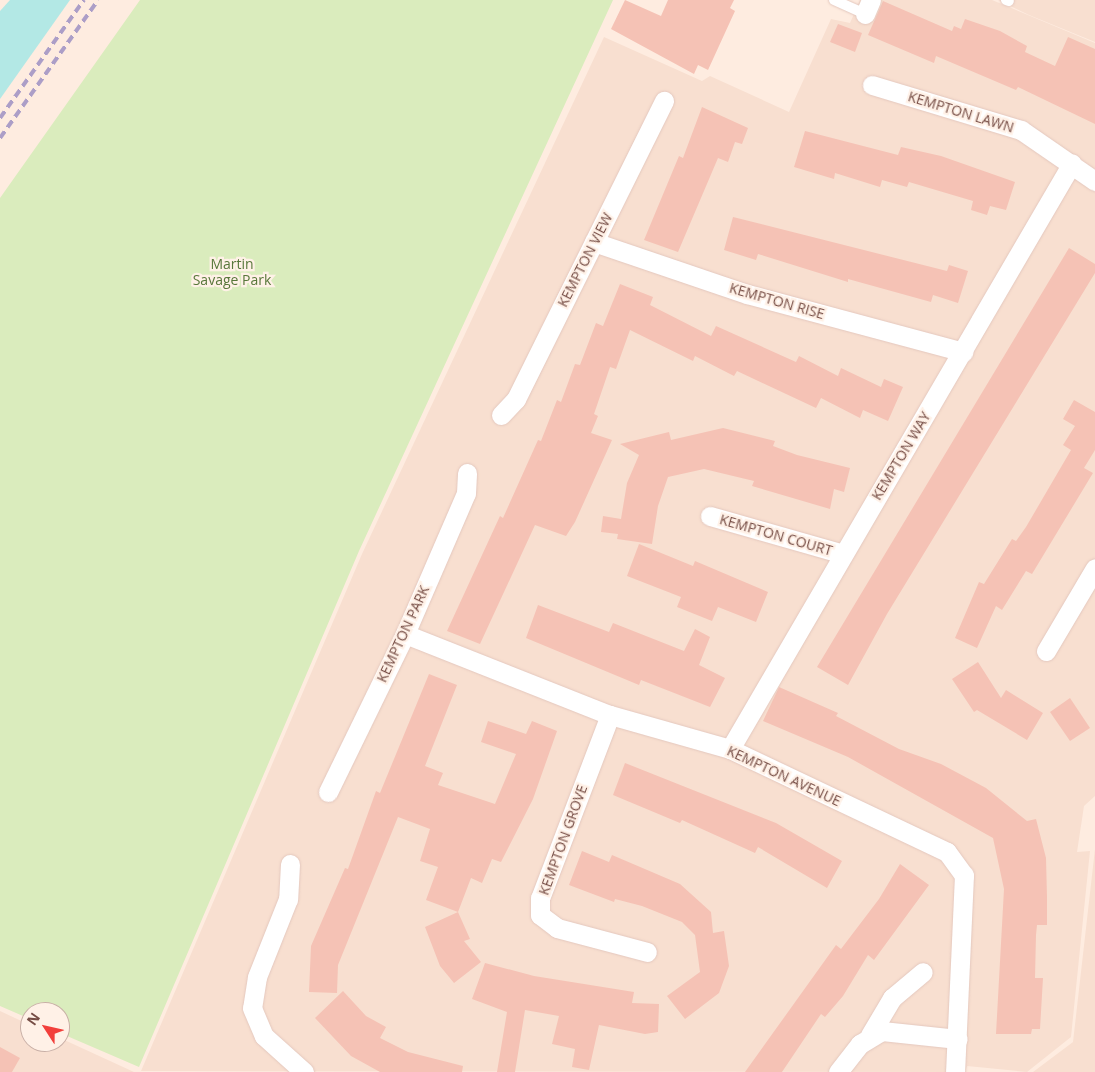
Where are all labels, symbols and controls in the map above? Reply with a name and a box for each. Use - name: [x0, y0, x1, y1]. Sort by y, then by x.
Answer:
- street label: KEMPTON LAWN: [906, 88, 1016, 136]
- street label: KEMPTON VIEW: [554, 210, 616, 310]
- park label: Martin Savage Park: [193, 256, 271, 288]
- street label: KEMPTON RISE: [728, 279, 826, 323]
- street label: KEMPTON WAY: [868, 409, 934, 503]
- street label: KEMPTON COURT: [718, 511, 834, 559]
- street label: KEMPTON PARK: [373, 583, 433, 685]
- street label: KEMPTON AVENUE: [724, 742, 844, 810]
- street label: KEMPTON GROVE: [535, 783, 591, 897]
- north arrow: [20, 1002, 70, 1052]
- text: N: [22, 1009, 44, 1029]

